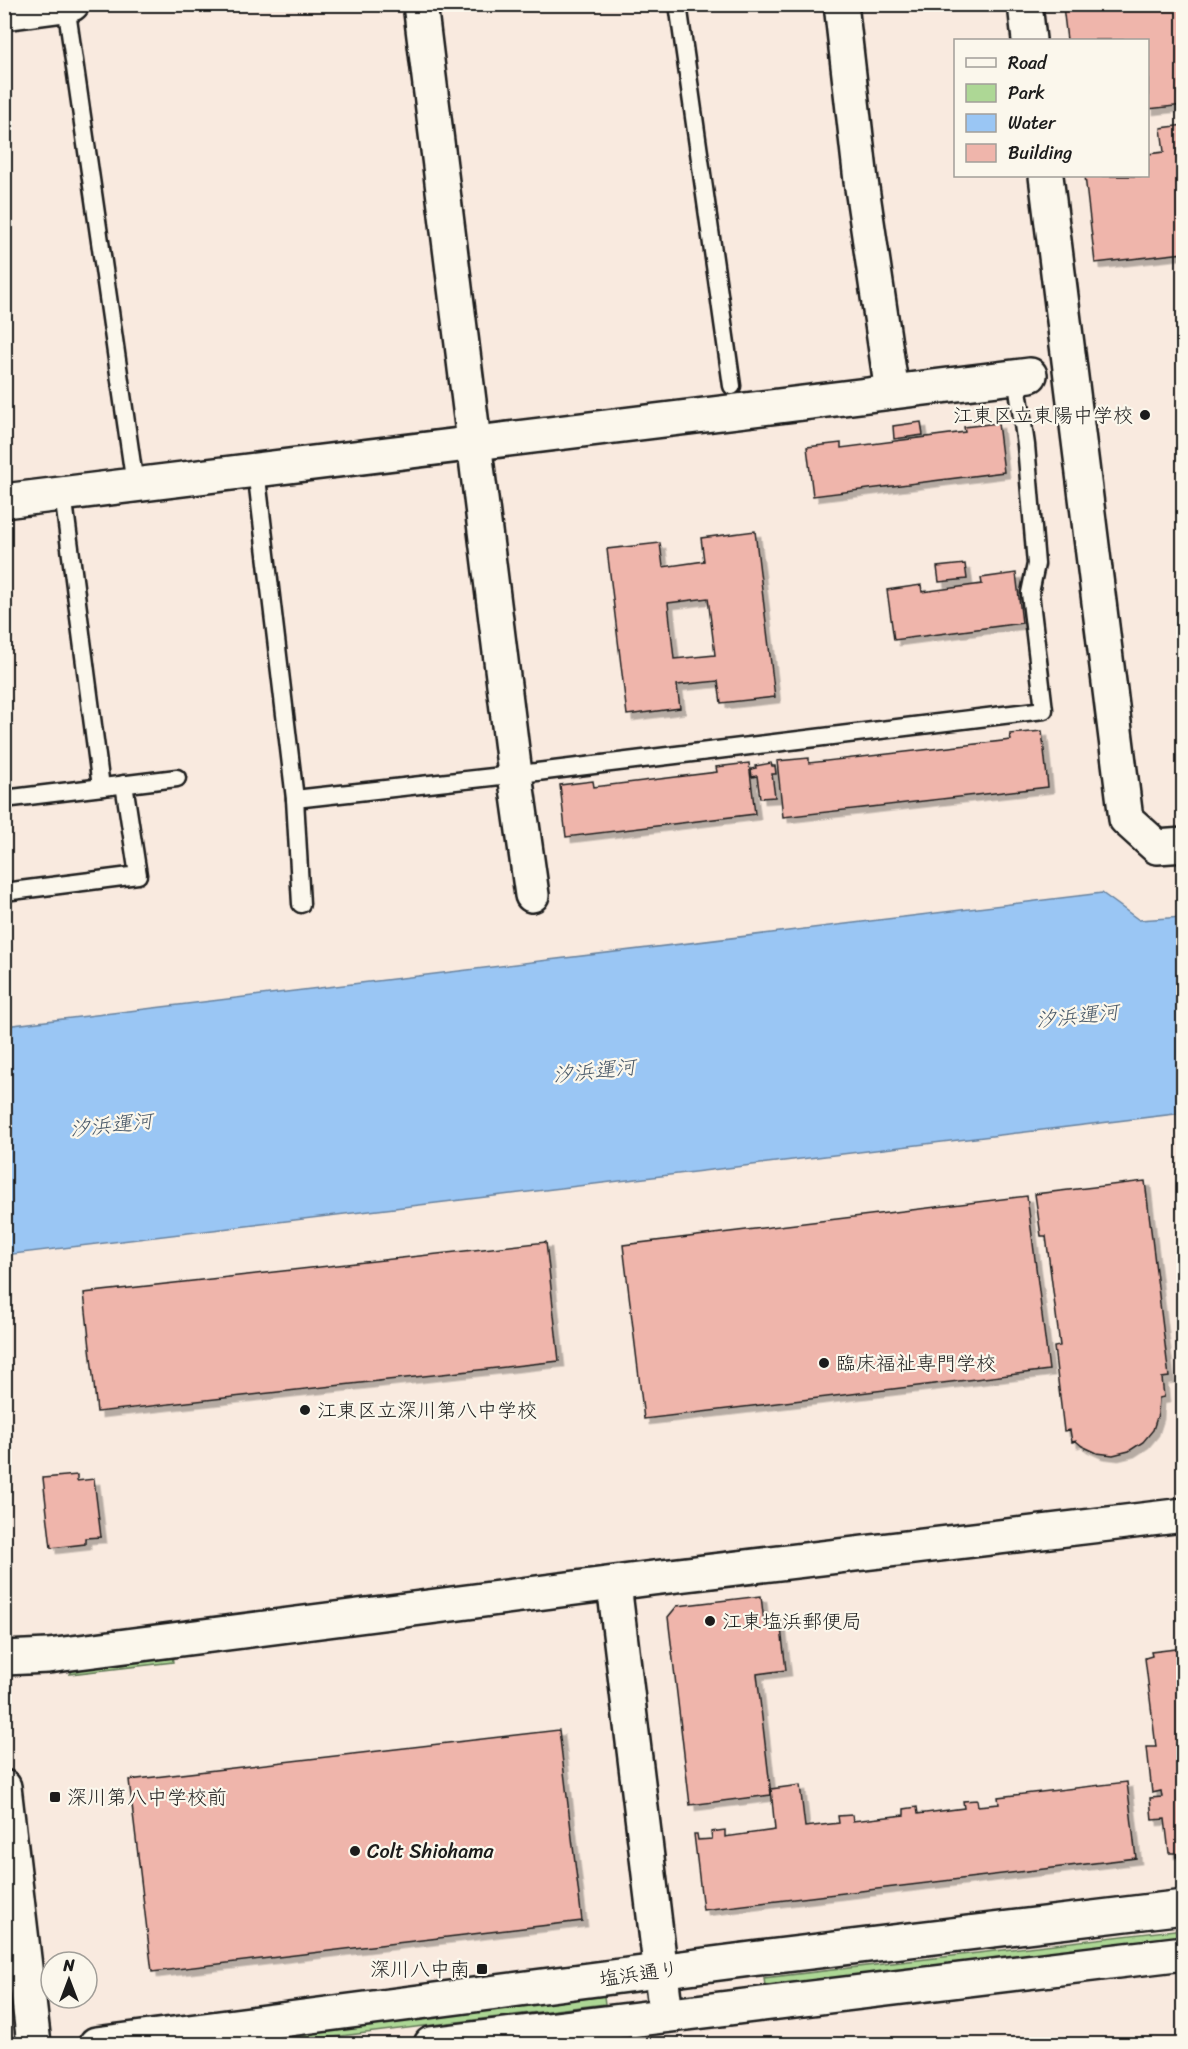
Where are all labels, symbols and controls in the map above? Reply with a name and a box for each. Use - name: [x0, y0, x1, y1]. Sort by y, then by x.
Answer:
- legend: [954, 39, 1149, 177]
- text: Road: [1008, 47, 1048, 79]
- text: Park: [1008, 77, 1045, 109]
- text: Water: [1008, 107, 1057, 139]
- text: Building: [1008, 137, 1072, 169]
- place label: 江東区立東陽中学校: [953, 398, 1133, 433]
- marker: 江東区立東陽中学校: [1138, 408, 1152, 422]
- water label: 汐浜運河: [1033, 992, 1124, 1039]
- water label: 汐浜運河: [550, 1047, 641, 1094]
- water label: 汐浜運河: [67, 1101, 158, 1148]
- place label: 臨床福祉専門学校: [836, 1346, 996, 1381]
- marker: 臨床福祉専門学校: [817, 1356, 831, 1370]
- place label: 江東区立深川第八中学校: [317, 1393, 537, 1428]
- marker: 江東区立深川第八中学校: [298, 1403, 312, 1417]
- place label: 江東塩浜郵便局: [722, 1604, 862, 1639]
- marker: 江東塩浜郵便局: [703, 1614, 717, 1628]
- place label: 深川第八中学校前: [67, 1780, 227, 1815]
- marker: 深川第八中学校前: [48, 1790, 62, 1804]
- place label: Colt Shiohama: [367, 1834, 495, 1869]
- marker: Colt Shiohama: [348, 1844, 362, 1858]
- north arrow: [39, 1950, 99, 2010]
- text: N: [62, 1951, 75, 1980]
- street label: 塩浜通り: [597, 1951, 681, 1997]
- place label: 深川八中南: [370, 1952, 470, 1987]
- marker: 深川八中南: [475, 1962, 489, 1976]

